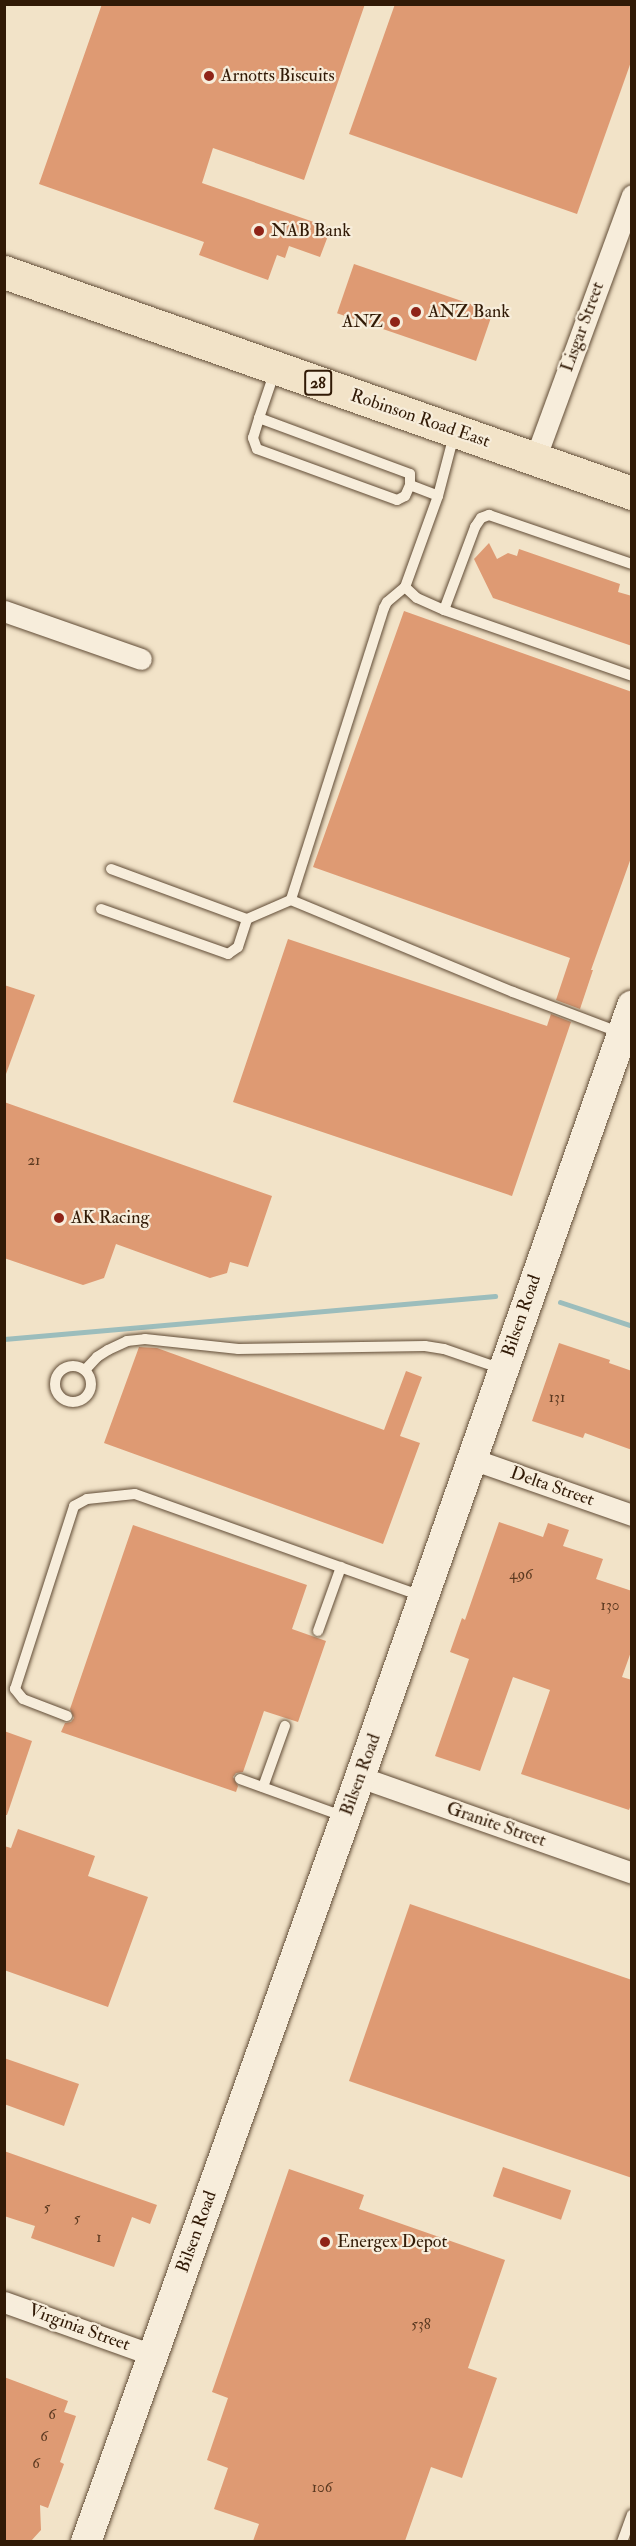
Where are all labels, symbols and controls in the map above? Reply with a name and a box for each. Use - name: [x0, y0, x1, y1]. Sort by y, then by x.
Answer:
- place label: Arnotts Biscuits: [221, 65, 335, 87]
- marker: Arnotts Biscuits: [202, 69, 216, 83]
- place label: NAB Bank: [271, 220, 351, 242]
- marker: NAB Bank: [252, 224, 266, 238]
- street label: Lisgar Street: [557, 279, 609, 375]
- place label: ANZ Bank: [428, 301, 510, 323]
- marker: ANZ Bank: [409, 305, 423, 319]
- place label: ANZ: [342, 311, 383, 333]
- marker: ANZ: [388, 315, 402, 329]
- road number: 28: [303, 370, 333, 396]
- street label: Robinson Road East: [348, 385, 492, 453]
- house number: 21: [28, 1152, 40, 1170]
- place label: AK Racing: [71, 1207, 149, 1229]
- marker: AK Racing: [52, 1211, 66, 1225]
- street label: Bilsen Road: [498, 1272, 546, 1360]
- house number: 131: [549, 1389, 565, 1407]
- street label: Delta Street: [507, 1463, 597, 1511]
- house number: 496: [509, 1566, 533, 1584]
- house number: 130: [601, 1597, 619, 1615]
- street label: Bilsen Road: [336, 1731, 386, 1819]
- street label: Granite Street: [443, 1798, 549, 1852]
- street label: Bilsen Road: [172, 2188, 222, 2276]
- house number: 5: [44, 2199, 50, 2217]
- house number: 5: [74, 2210, 80, 2228]
- house number: 1: [96, 2229, 102, 2247]
- place label: Energex Depot: [337, 2231, 447, 2253]
- marker: Energex Depot: [318, 2235, 332, 2249]
- street label: Virginia Street: [25, 2300, 133, 2356]
- house number: 538: [411, 2316, 431, 2334]
- house number: 6: [48, 2406, 56, 2424]
- house number: 6: [40, 2428, 48, 2446]
- house number: 6: [32, 2455, 40, 2473]
- house number: 106: [312, 2479, 332, 2497]

